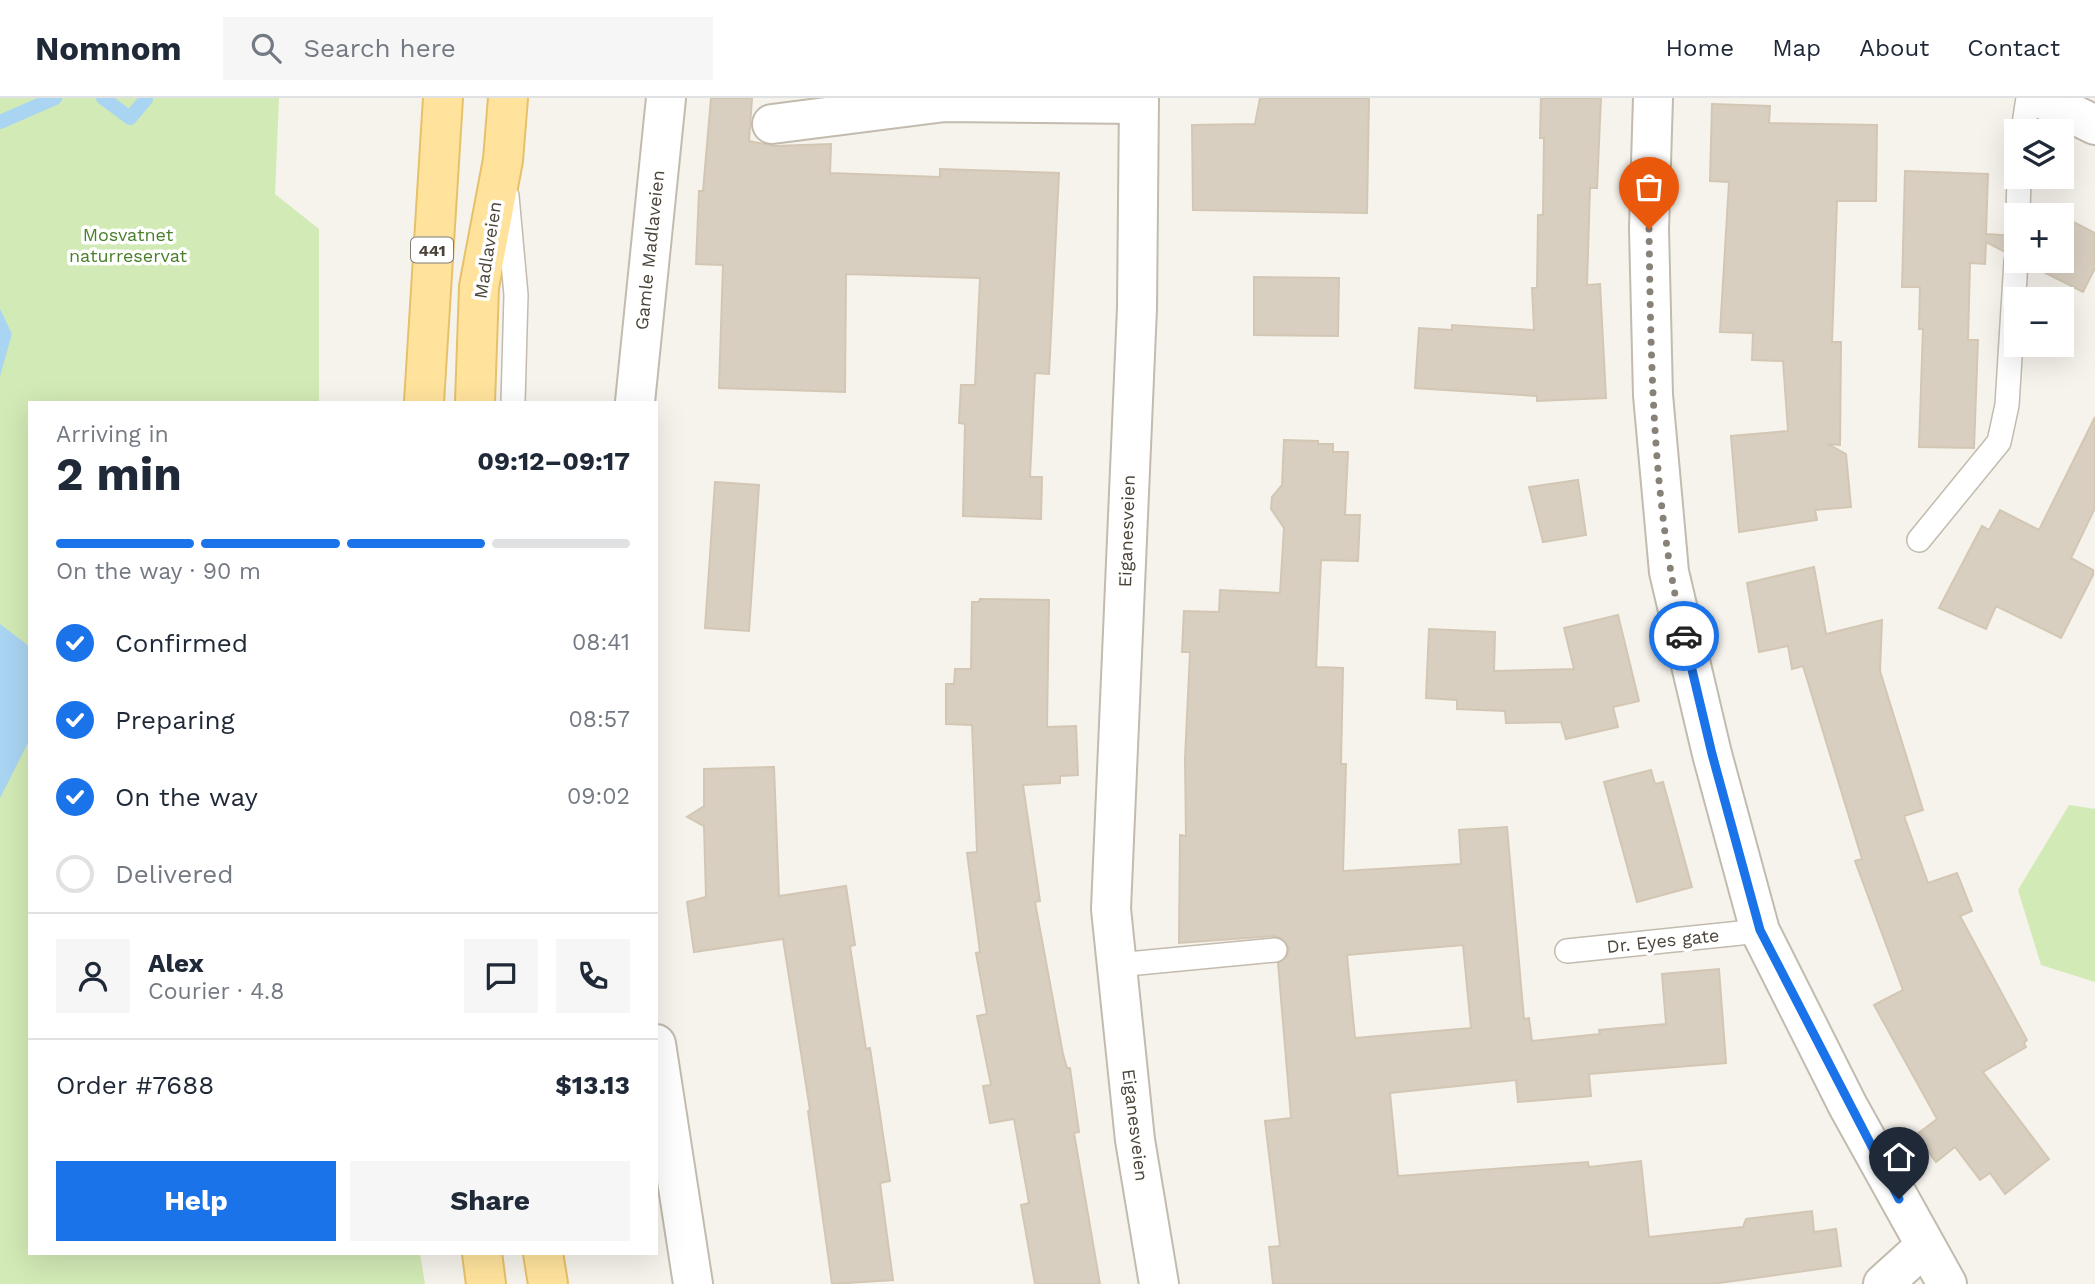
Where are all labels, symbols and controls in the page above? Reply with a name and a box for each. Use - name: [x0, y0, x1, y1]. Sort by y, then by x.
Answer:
- search box: [223, 17, 713, 80]
- text: Nomnom: [35, 29, 181, 68]
- icon: search: [247, 29, 285, 67]
- text: Search here: [303, 33, 456, 63]
- text: Home: [1666, 34, 1734, 62]
- text: Map: [1772, 34, 1821, 62]
- text: About: [1859, 34, 1929, 62]
- text: Contact: [1967, 34, 2060, 62]
- map controls: [2004, 119, 2074, 357]
- button: layers: [2004, 119, 2074, 189]
- pin: [1619, 157, 1679, 229]
- icon: bag: [1630, 168, 1668, 206]
- street label: Gamle Madlaveien: [631, 169, 668, 331]
- street label: Madlaveien: [469, 200, 506, 300]
- button: +: [2004, 203, 2074, 273]
- park label: Mosvatnet naturreservat: [69, 224, 188, 266]
- road number: 441: [411, 238, 453, 262]
- button: −: [2004, 287, 2074, 357]
- text: Arriving in: [56, 421, 169, 448]
- text: 09:12–09:17: [477, 446, 630, 476]
- text: 2 min: [56, 447, 182, 501]
- street label: Eiganesveien: [1114, 474, 1139, 588]
- text: On the way · 90 m: [56, 558, 261, 585]
- courier: [1649, 601, 1719, 671]
- icon: car: [1665, 617, 1703, 655]
- icon: check: [56, 624, 94, 662]
- text: Confirmed: [115, 628, 248, 658]
- text: 08:41: [572, 629, 630, 656]
- icon: check: [56, 701, 94, 739]
- text: Preparing: [115, 705, 235, 735]
- text: 08:57: [568, 706, 630, 733]
- icon: check: [56, 778, 94, 816]
- text: On the way: [115, 782, 258, 812]
- text: 09:02: [567, 783, 630, 810]
- text: Delivered: [115, 859, 234, 889]
- street label: Dr. Eyes gate: [1606, 924, 1720, 957]
- button: person: [56, 939, 130, 1013]
- button: chat: [464, 939, 538, 1013]
- button: phone: [556, 939, 630, 1013]
- text: Alex: [148, 948, 204, 978]
- text: Courier · 4.8: [148, 978, 284, 1005]
- street label: Eiganesveien: [1118, 1068, 1153, 1182]
- text: Order #7688: [56, 1070, 214, 1100]
- text: $13.13: [555, 1070, 630, 1100]
- pin: [1869, 1127, 1929, 1199]
- icon: home: [1880, 1138, 1918, 1176]
- button: Help: [56, 1161, 336, 1241]
- button: Share: [350, 1161, 630, 1241]

